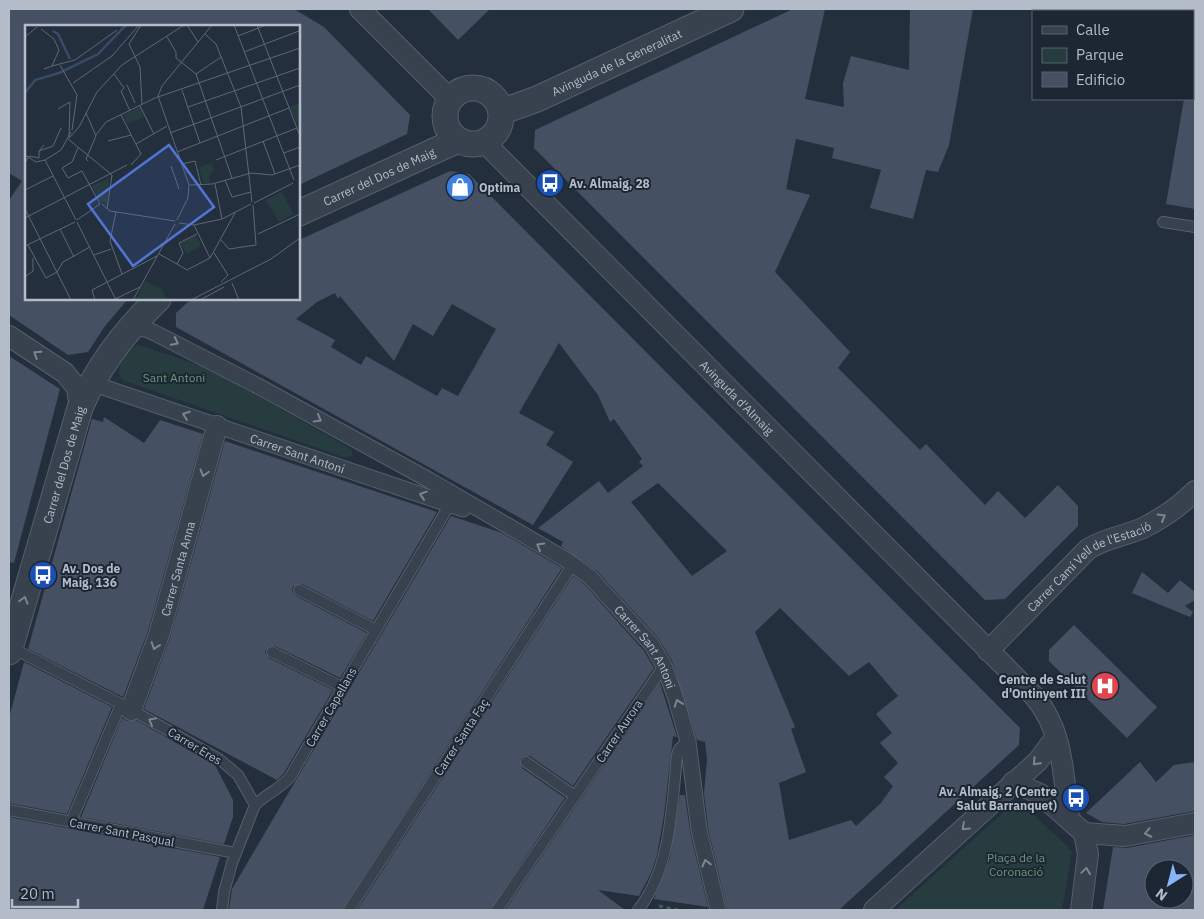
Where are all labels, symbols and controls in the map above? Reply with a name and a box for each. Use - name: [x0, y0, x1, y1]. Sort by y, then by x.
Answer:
- legend: [1032, 10, 1194, 100]
- text: Calle: [1076, 20, 1110, 39]
- inset map: [25, 25, 300, 300]
- street label: Avinguda de la Generalitat: [549, 25, 684, 99]
- text: Parque: [1076, 45, 1124, 64]
- text: Edificio: [1076, 70, 1125, 89]
- street label: Carrer del Dos de Maig: [321, 144, 438, 208]
- bus stop icon: Av. Almaig, 28: [535, 168, 565, 198]
- shop icon: Optima: [445, 172, 475, 202]
- place label: Av. Almaig, 28: [569, 176, 650, 191]
- place label: Optima: [479, 180, 521, 195]
- one-way arrow: [170, 336, 179, 346]
- one-way arrow: [33, 351, 42, 361]
- street label: Avinguda d'Almaig: [697, 357, 778, 438]
- park label: Sant Antoni: [143, 370, 205, 385]
- street label: Carrer del Dos de Maig: [39, 404, 88, 525]
- one-way arrow: [182, 411, 191, 421]
- one-way arrow: [313, 413, 322, 423]
- street label: Carrer Sant Antoni: [248, 430, 347, 476]
- one-way arrow: [199, 469, 210, 478]
- one-way arrow: [419, 490, 428, 500]
- one-way arrow: [1157, 513, 1166, 523]
- street label: Carrer Camí Vell de l'Estació: [1023, 518, 1154, 615]
- street label: Carrer Santa Anna: [157, 519, 198, 618]
- one-way arrow: [537, 542, 546, 552]
- bus stop icon: Av. Dos de Maig, 136: [28, 560, 58, 590]
- place label: Av. Dos de Maig, 136: [62, 561, 121, 590]
- one-way arrow: [18, 596, 28, 605]
- street label: Carrer Sant Antoni: [612, 602, 679, 691]
- one-way arrow: [151, 642, 161, 650]
- street label: Carrer Capellans: [302, 664, 360, 749]
- hospital icon: Centre de Salut d'Ontinyent III: [1090, 671, 1120, 701]
- place label: Centre de Salut d'Ontinyent III: [999, 672, 1086, 701]
- street label: Carrer Santa Faç: [431, 696, 491, 778]
- street label: Carrer Aurora: [592, 696, 646, 765]
- one-way arrow: [674, 700, 684, 708]
- one-way arrow: [148, 717, 157, 727]
- street label: Carrer Eres: [165, 724, 225, 768]
- one-way arrow: [1033, 756, 1042, 765]
- bus stop icon: Av. Almaig, 2 (Centre Salut Barranquet): [1061, 783, 1091, 813]
- place label: Av. Almaig, 2 (Centre Salut Barranquet): [939, 784, 1057, 813]
- street label: Carrer Sant Pasqual: [68, 814, 176, 850]
- one-way arrow: [961, 821, 970, 830]
- one-way arrow: [1143, 827, 1152, 838]
- park label: Plaça de la Coronació: [987, 850, 1046, 879]
- north arrow: [1144, 859, 1194, 909]
- one-way arrow: [701, 860, 711, 868]
- one-way arrow: [1081, 867, 1091, 876]
- scale bar: [12, 876, 79, 908]
- text: 20 m: [20, 884, 55, 903]
- text: N: [1152, 884, 1171, 905]

